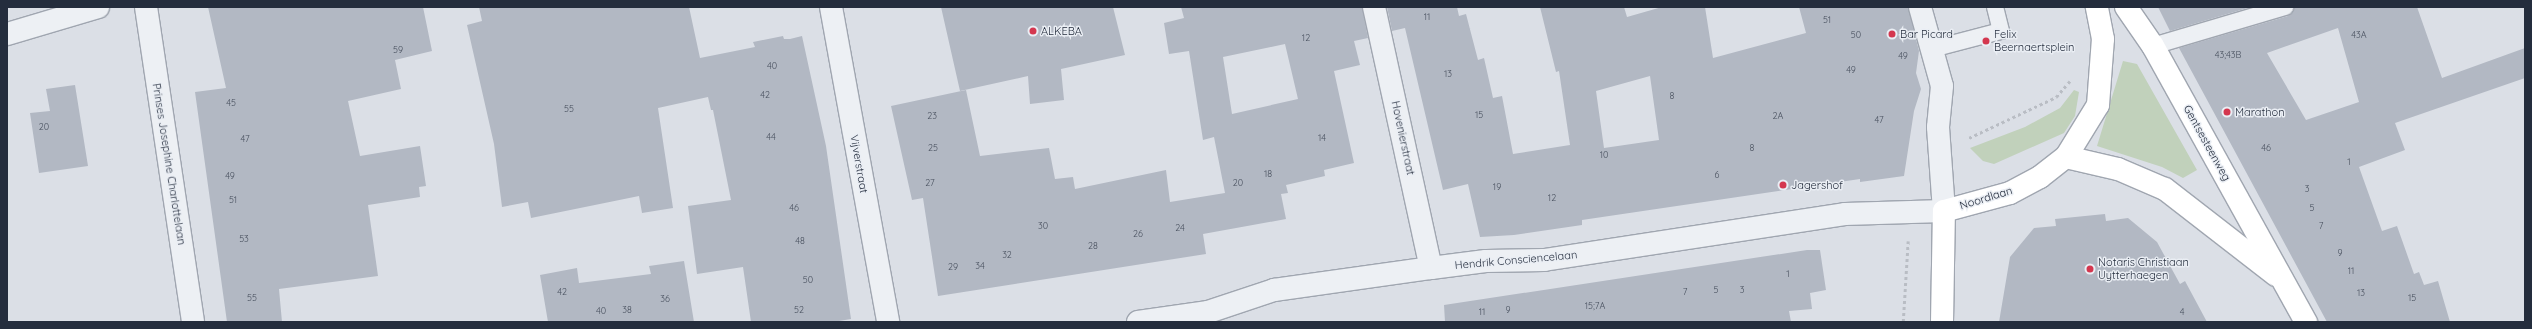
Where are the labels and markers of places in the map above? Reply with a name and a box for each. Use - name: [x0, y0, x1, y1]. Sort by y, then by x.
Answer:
- place label: ALKEBA: [1041, 24, 1082, 38]
- marker: ALKEBA: [1028, 26, 1038, 36]
- place label: Bar Picard: [1900, 27, 1953, 41]
- place label: Felix Beernaertsplein: [1994, 28, 2074, 54]
- marker: Bar Picard: [1887, 29, 1897, 39]
- marker: Felix Beernaertsplein: [1981, 36, 1991, 46]
- place label: Marathon: [2235, 105, 2285, 119]
- marker: Marathon: [2222, 107, 2232, 117]
- place label: Jagershof: [1791, 178, 1843, 192]
- marker: Jagershof: [1778, 180, 1788, 190]
- place label: Notaris Christiaan Uytterhaegen: [2098, 256, 2189, 282]
- marker: Notaris Christiaan Uytterhaegen: [2085, 264, 2095, 274]

